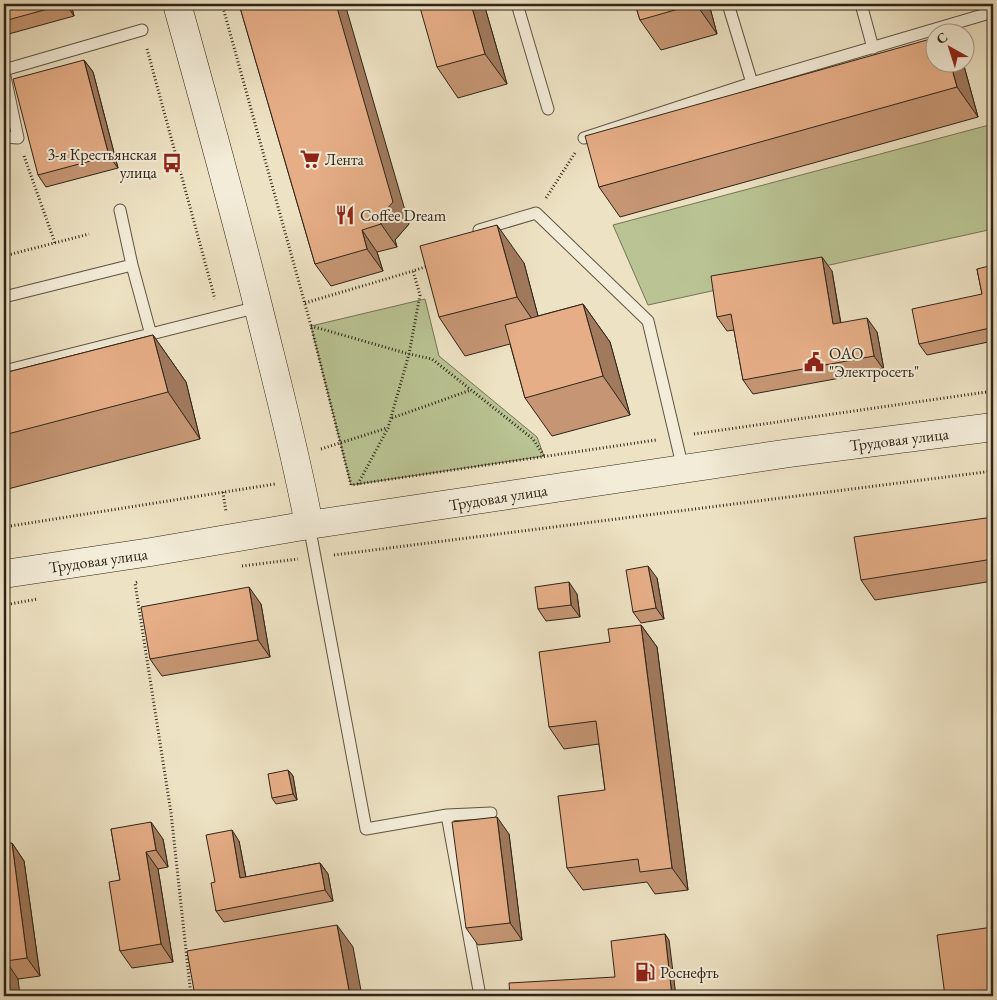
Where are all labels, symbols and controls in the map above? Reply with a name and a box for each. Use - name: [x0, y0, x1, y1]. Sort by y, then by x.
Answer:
- north arrow: [924, 22, 974, 72]
- text: С: [932, 28, 951, 48]
- place label: 3-я Крестьянская улица: [47, 144, 158, 183]
- supermarket icon: Лента: [299, 148, 321, 170]
- place label: Лента: [325, 149, 365, 170]
- bus stop icon: 3-я Крестьянская улица: [161, 152, 183, 174]
- restaurant icon: Сoffee Dream: [334, 204, 356, 226]
- place label: Сoffee Dream: [360, 205, 447, 226]
- place label: ОАО "Электросеть": [829, 343, 919, 382]
- public building icon: ОАО "Электросеть": [803, 351, 825, 373]
- street label: Трудовая улица: [848, 423, 950, 456]
- street label: Трудовая улица: [447, 479, 550, 516]
- street label: Трудовая улица: [47, 543, 150, 578]
- fuel station icon: Роснефть: [634, 961, 656, 983]
- place label: Роснефть: [660, 962, 719, 983]

